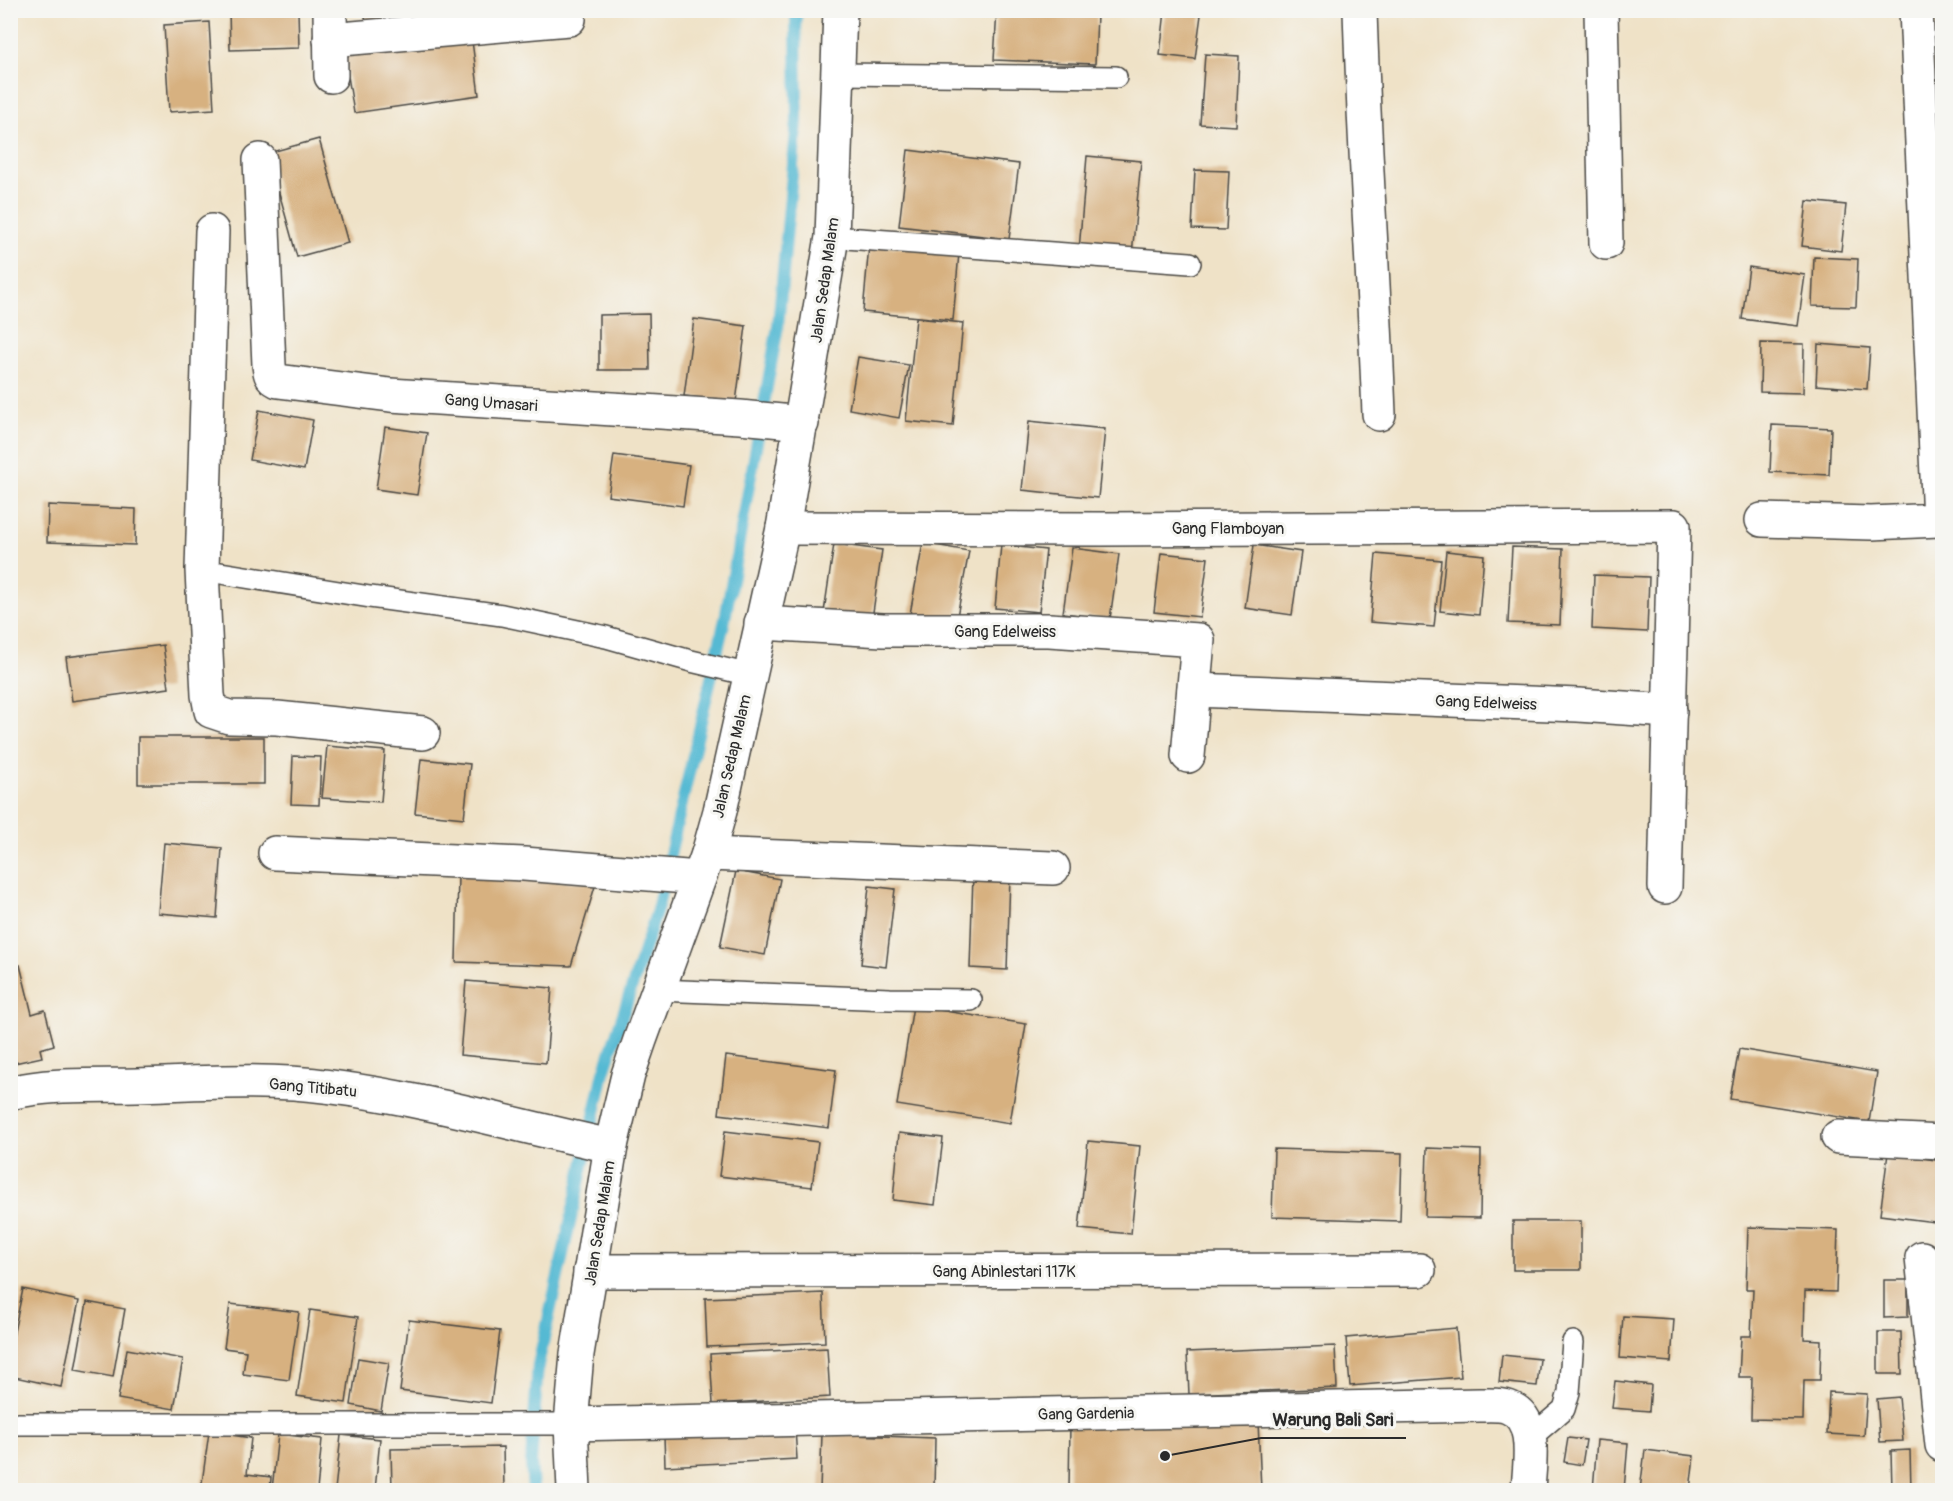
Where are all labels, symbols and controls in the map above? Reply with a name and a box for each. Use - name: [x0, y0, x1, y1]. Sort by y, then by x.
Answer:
- street label: Jalan Sedap Malam: [806, 216, 844, 344]
- street label: Gang Umasari: [444, 390, 538, 416]
- street label: Gang Flamboyan: [1172, 519, 1284, 539]
- street label: Gang Edelweiss: [954, 622, 1056, 642]
- street label: Gang Edelweiss: [1435, 691, 1537, 715]
- street label: Jalan Sedap Malam: [708, 692, 756, 820]
- street label: Gang Titibatu: [268, 1074, 358, 1102]
- street label: Jalan Sedap Malam: [580, 1159, 620, 1287]
- street label: Gang Abinlestari 117K: [932, 1262, 1076, 1282]
- callout: Warung Bali Sari: [1261, 1402, 1406, 1438]
- street label: Gang Gardenia: [1038, 1403, 1134, 1425]
- text: Warung Bali Sari: [1273, 1409, 1393, 1432]

